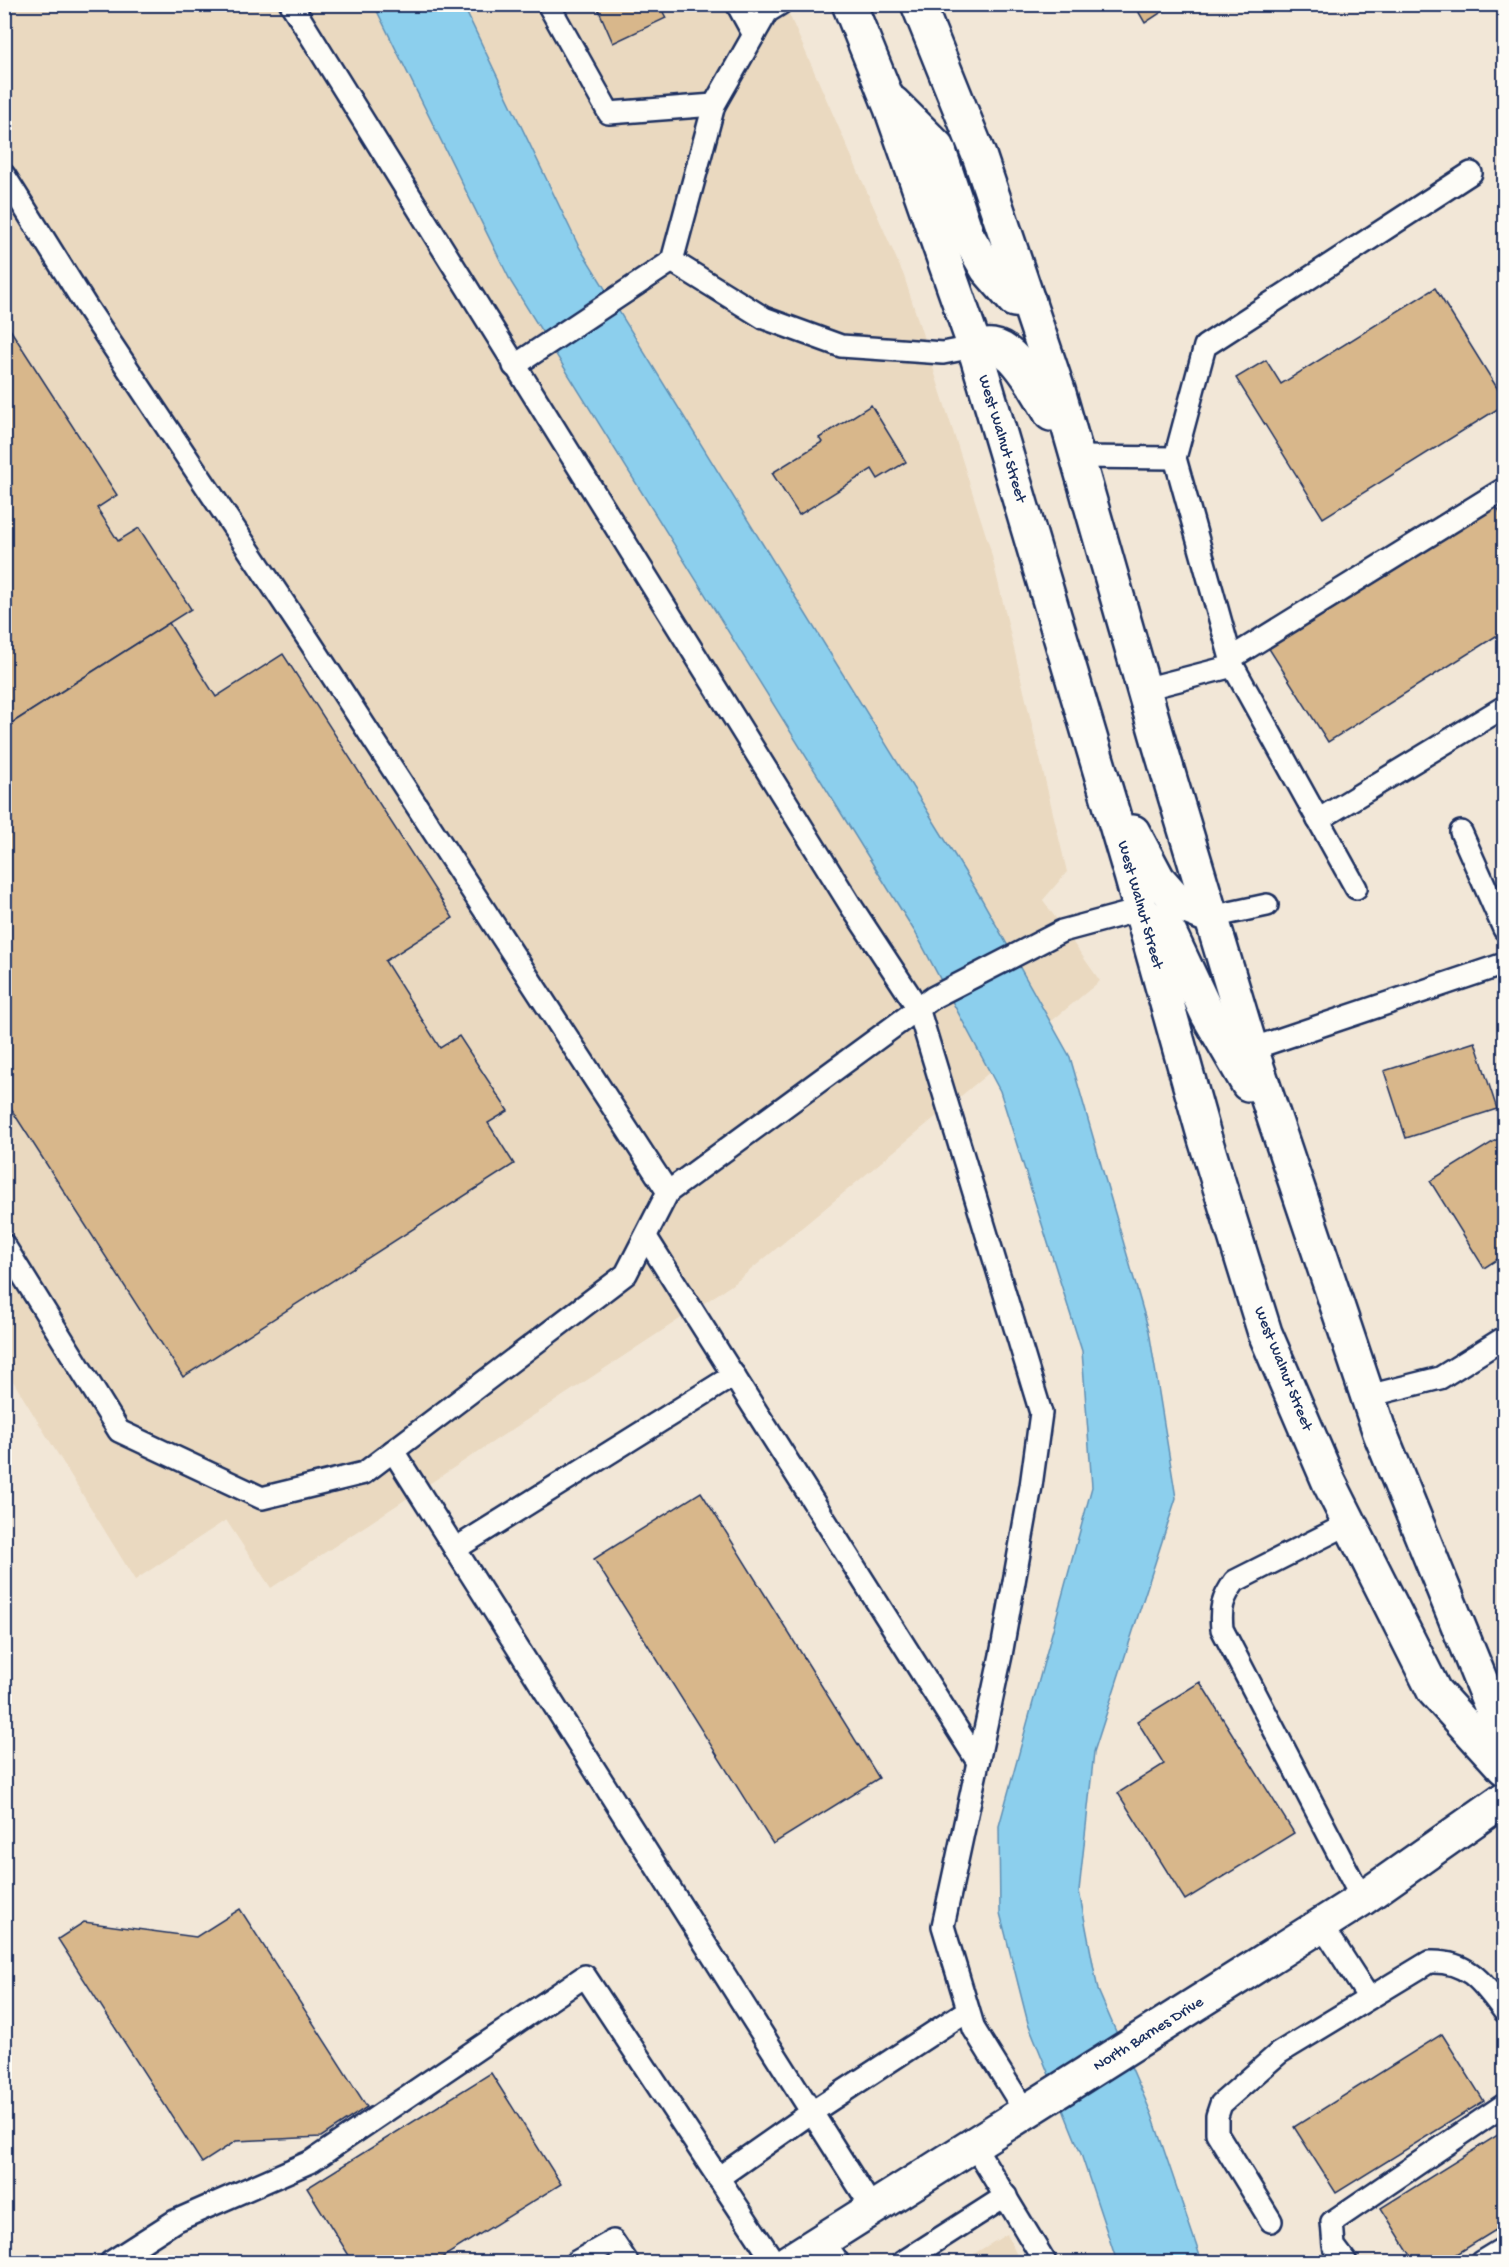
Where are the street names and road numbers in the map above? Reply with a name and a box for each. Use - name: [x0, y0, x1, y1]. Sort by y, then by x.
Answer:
- street label: West Walnut Street: [973, 373, 1030, 506]
- street label: West Walnut Street: [1112, 839, 1167, 973]
- street label: West Walnut Street: [1248, 1304, 1316, 1435]
- street label: North Barnes Drive: [1090, 1993, 1208, 2077]

